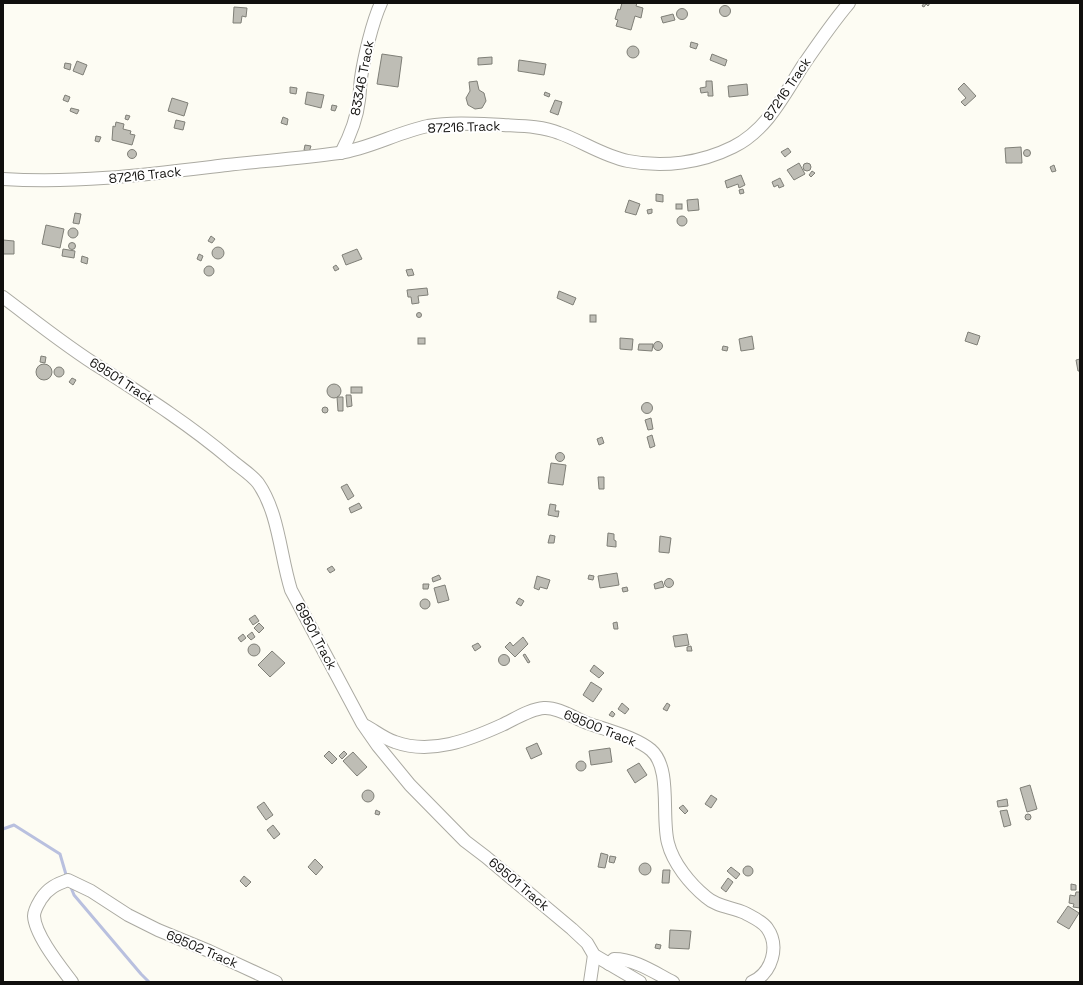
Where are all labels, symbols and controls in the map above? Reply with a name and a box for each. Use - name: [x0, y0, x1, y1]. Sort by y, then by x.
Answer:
- street label: 83346 Track: [346, 39, 378, 117]
- street label: 87216 Track: [760, 54, 814, 124]
- street label: 87216 Track: [427, 117, 501, 137]
- street label: 87216 Track: [108, 163, 182, 187]
- street label: 69501 Track: [86, 354, 158, 408]
- street label: 69501 Track: [291, 599, 341, 673]
- street label: 69500 Track: [561, 706, 639, 750]
- street label: 69501 Track: [485, 854, 553, 914]
- street label: 69502 Track: [164, 926, 240, 972]

